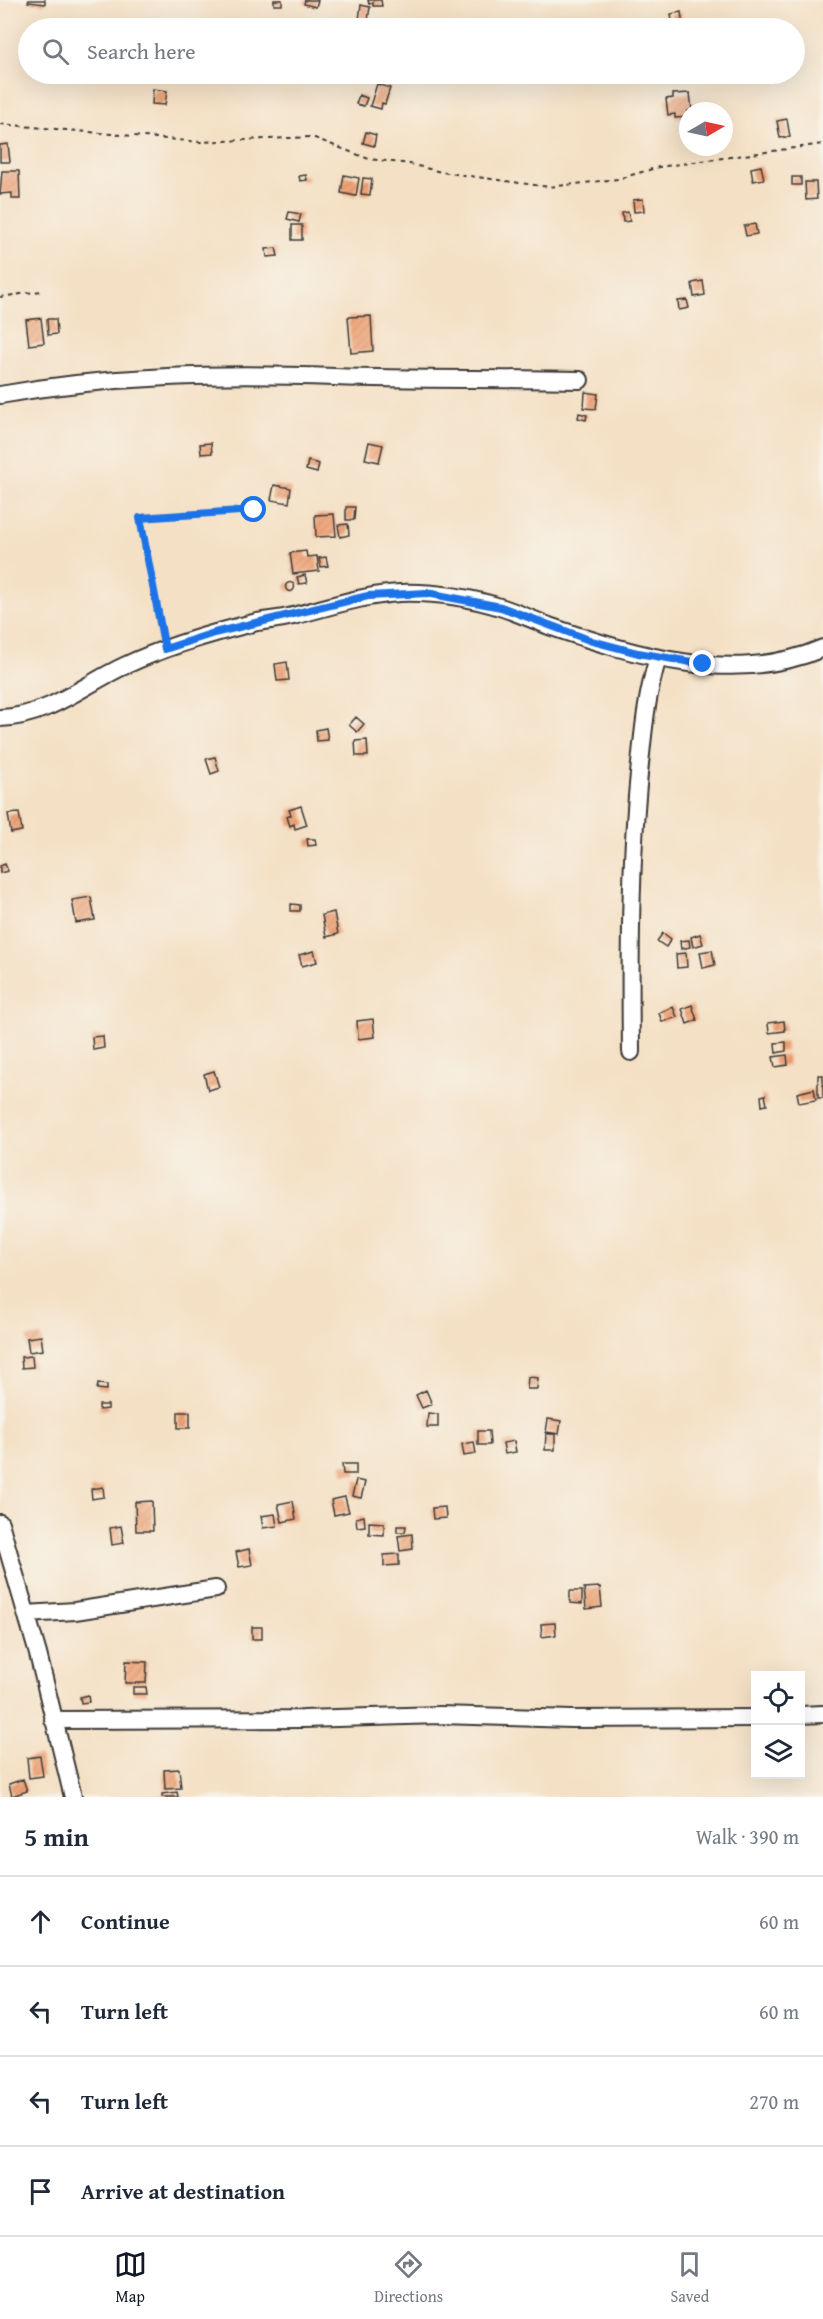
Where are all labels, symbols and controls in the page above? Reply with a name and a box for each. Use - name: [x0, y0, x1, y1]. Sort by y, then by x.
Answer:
- search box: [18, 18, 805, 84]
- icon: search: [39, 35, 72, 68]
- text: Search here: [87, 35, 196, 67]
- north arrow: [679, 102, 733, 156]
- route start: [240, 496, 266, 522]
- route end: [689, 650, 715, 676]
- map controls: [751, 1671, 805, 1779]
- button: locate: [751, 1671, 805, 1725]
- button: layers: [751, 1725, 805, 1779]
- text: 5 min: [24, 1817, 89, 1856]
- text: Walk · 390 m: [696, 1822, 799, 1851]
- icon: ahead: [24, 1905, 57, 1938]
- text: Continue: [81, 1905, 170, 1937]
- text: 60 m: [759, 1907, 799, 1936]
- icon: left: [24, 1995, 57, 2028]
- text: Turn left: [81, 1995, 168, 2027]
- text: 60 m: [759, 1997, 799, 2026]
- icon: left: [24, 2085, 57, 2118]
- text: Turn left: [81, 2085, 168, 2117]
- text: 270 m: [749, 2087, 799, 2116]
- icon: arrive: [24, 2175, 57, 2208]
- text: Arrive at destination: [81, 2175, 285, 2207]
- tab: Map: [114, 2248, 147, 2308]
- tab: Directions: [374, 2248, 443, 2308]
- tab: Saved: [670, 2248, 709, 2308]

